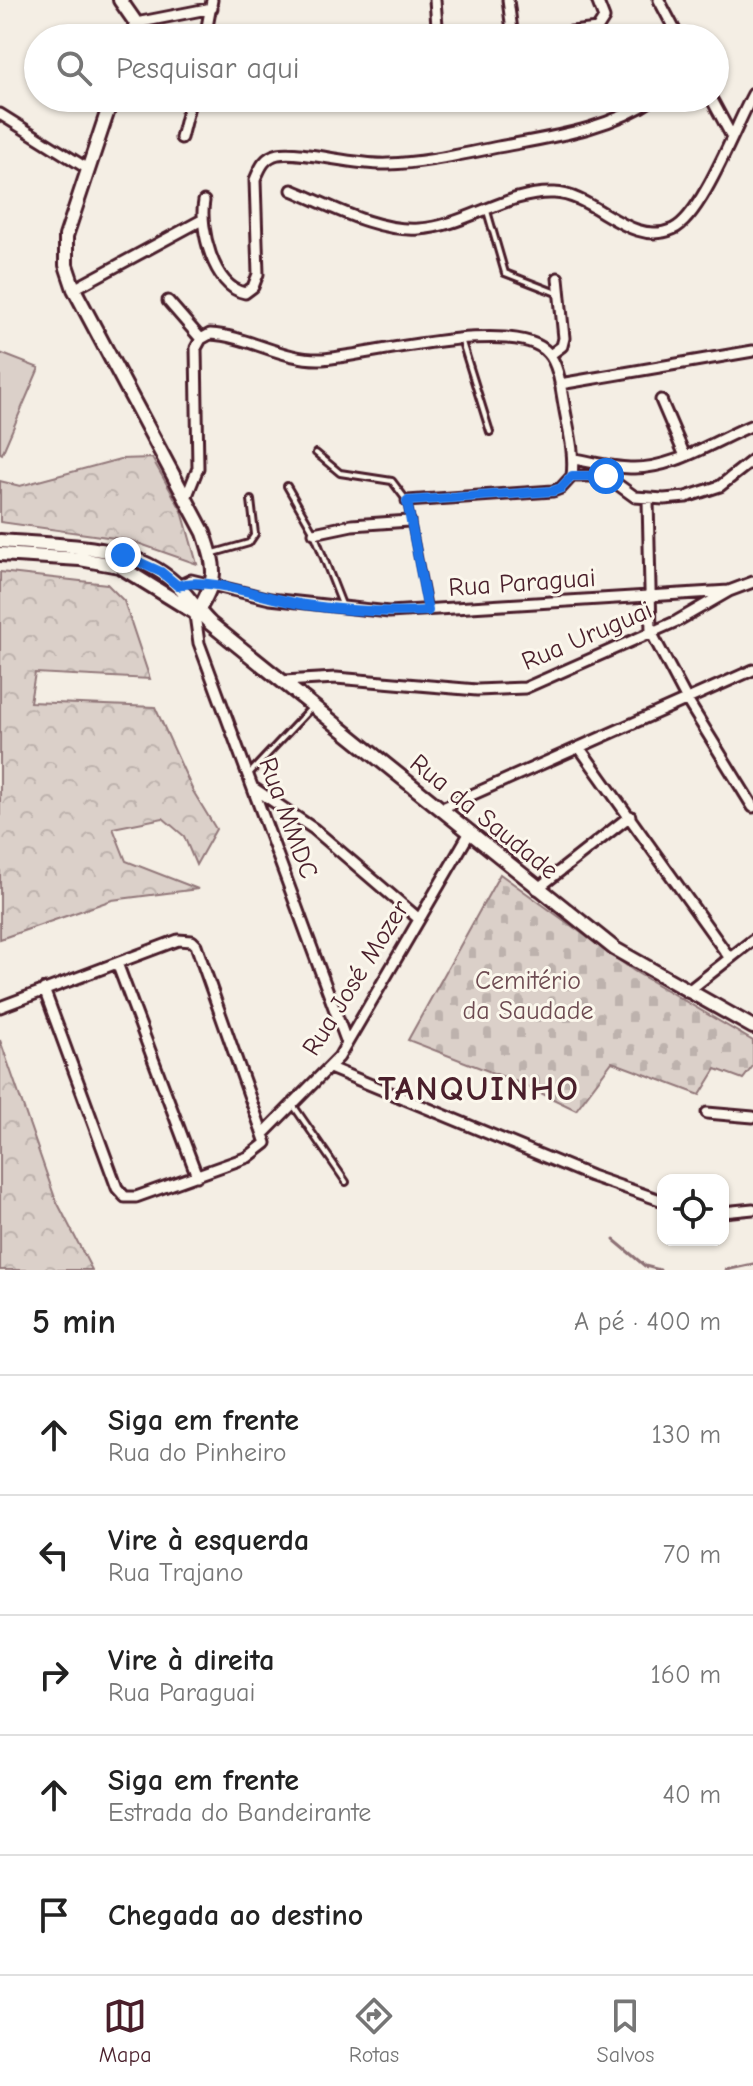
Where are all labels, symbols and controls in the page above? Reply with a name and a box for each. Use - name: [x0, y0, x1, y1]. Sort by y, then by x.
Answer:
- search box: [24, 24, 729, 112]
- icon: search: [52, 46, 96, 90]
- text: Pesquisar aqui: [116, 51, 299, 86]
- route start: [588, 458, 624, 494]
- route end: [105, 537, 141, 573]
- street label: Rua Paraguai: [447, 563, 597, 603]
- street label: Rua Uruguai: [517, 595, 657, 677]
- street label: Rua da Saudade: [404, 748, 564, 886]
- street label: Rua MMDC: [252, 753, 324, 883]
- street label: Rua José Mozer: [296, 894, 416, 1061]
- park label: Cemitério da Saudade: [463, 966, 593, 1026]
- district label: TANQUINHO: [378, 1069, 580, 1109]
- map controls: [657, 1174, 729, 1246]
- button: locate: [657, 1174, 729, 1246]
- text: 5 min: [32, 1302, 116, 1342]
- text: A pé · 400 m: [574, 1307, 721, 1337]
- text: Siga em frente: [108, 1403, 299, 1438]
- icon: ahead: [32, 1413, 76, 1457]
- text: 130 m: [652, 1420, 721, 1450]
- text: Rua do Pinheiro: [108, 1438, 286, 1468]
- text: Vire à esquerda: [108, 1523, 309, 1558]
- icon: left: [32, 1533, 76, 1577]
- text: 70 m: [663, 1540, 721, 1570]
- text: Rua Trajano: [108, 1558, 243, 1588]
- text: Vire à direita: [108, 1643, 274, 1678]
- icon: right: [32, 1653, 76, 1697]
- text: 160 m: [651, 1660, 721, 1690]
- text: Rua Paraguai: [108, 1678, 255, 1708]
- text: Siga em frente: [108, 1763, 299, 1798]
- icon: ahead: [32, 1773, 76, 1817]
- text: 40 m: [662, 1780, 721, 1810]
- text: Estrada do Bandeirante: [108, 1798, 371, 1828]
- icon: arrive: [32, 1893, 76, 1937]
- text: Chegada ao destino: [108, 1898, 363, 1933]
- tab: Mapa: [99, 1994, 151, 2068]
- tab: Rotas: [349, 1994, 399, 2068]
- tab: Salvos: [597, 1994, 654, 2068]

